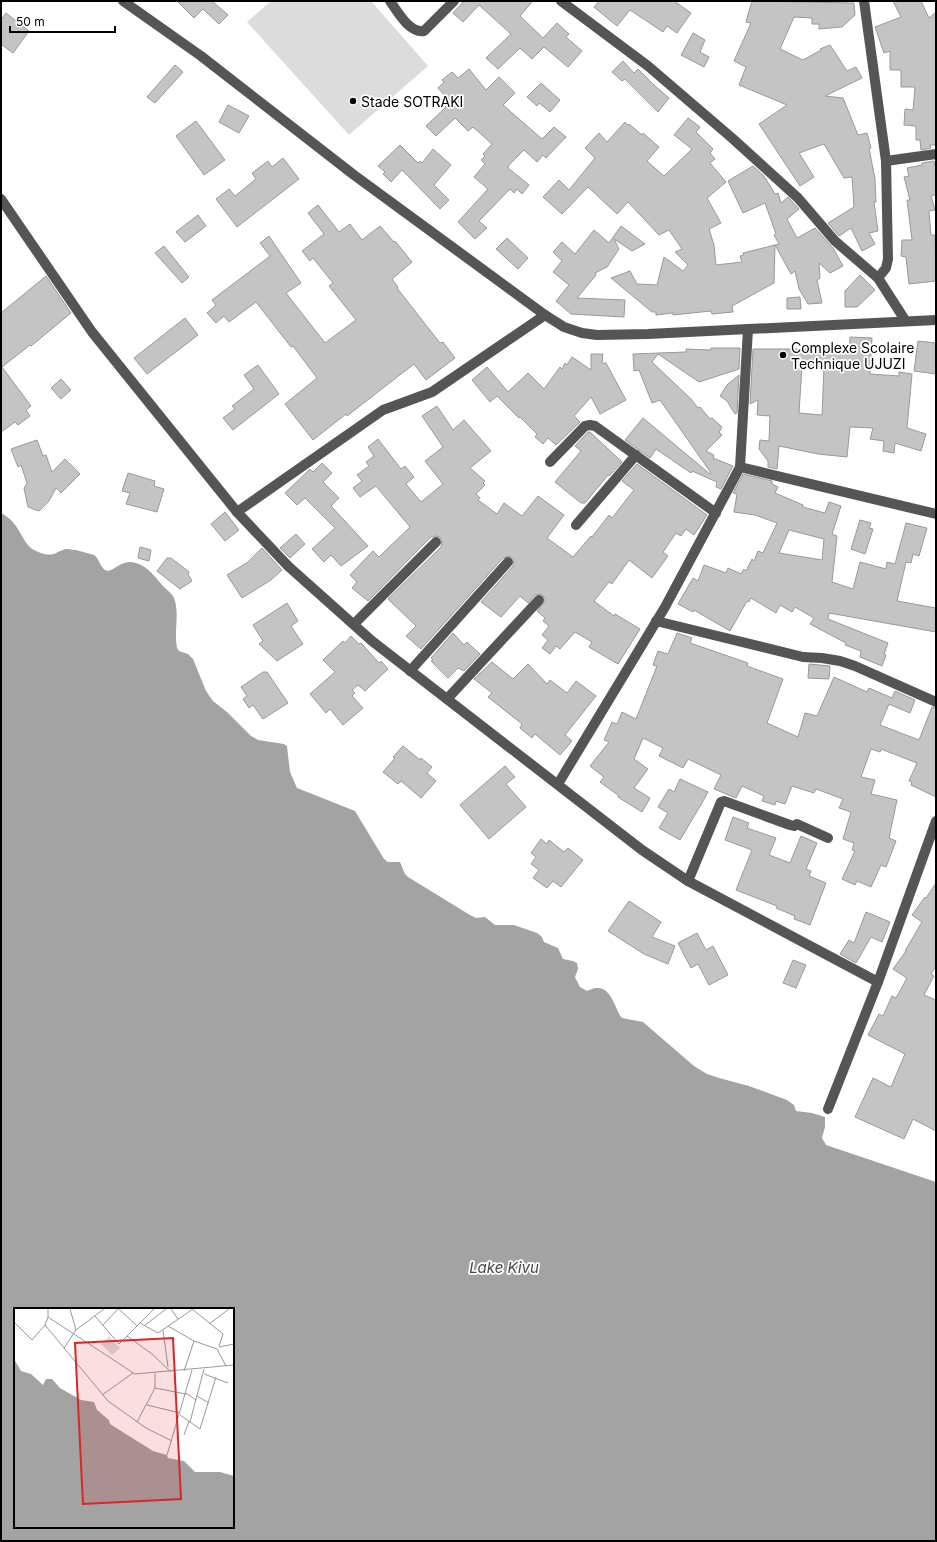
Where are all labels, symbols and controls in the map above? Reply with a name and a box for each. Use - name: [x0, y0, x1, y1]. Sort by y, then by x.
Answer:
- scale bar: [10, 8, 115, 34]
- text: 50 m: [16, 14, 45, 29]
- place label: Stade SOTRAKI: [361, 93, 463, 110]
- marker: Stade SOTRAKI: [348, 96, 358, 106]
- place label: Complexe Scolaire Technique UJUZI: [791, 339, 914, 372]
- marker: Complexe Scolaire Technique UJUZI: [778, 350, 788, 360]
- water label: Lake Kivu: [469, 1258, 539, 1277]
- inset map: [14, 1308, 234, 1528]

